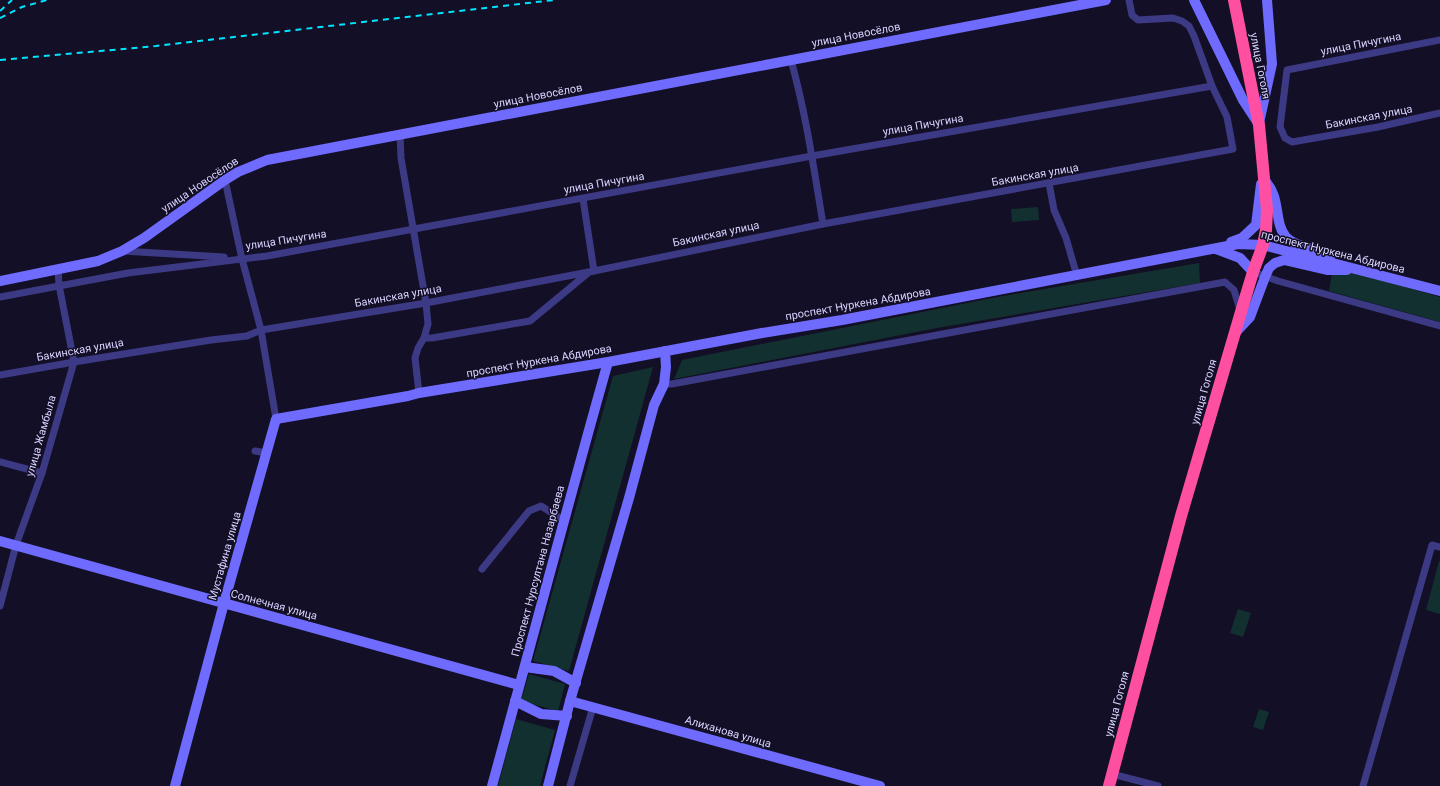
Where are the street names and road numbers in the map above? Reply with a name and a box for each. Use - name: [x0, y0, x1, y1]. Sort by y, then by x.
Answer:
- street label: улица Новосёлов: [811, 20, 901, 50]
- street label: улица Пичугина: [1320, 30, 1402, 58]
- street label: улица Гоголя: [1247, 32, 1273, 100]
- street label: улица Новосёлов: [493, 81, 583, 111]
- street label: Бакинская улица: [1324, 102, 1414, 132]
- street label: улица Пичугина: [882, 112, 964, 138]
- street label: улица Новосёлов: [159, 154, 241, 216]
- street label: Бакинская улица: [990, 161, 1080, 189]
- street label: улица Пичугина: [563, 170, 645, 196]
- street label: Бакинская улица: [672, 218, 760, 250]
- street label: улица Пичугина: [245, 227, 327, 253]
- street label: проспект Нуркена Абдирова: [1260, 228, 1406, 276]
- street label: Бакинская улица: [353, 282, 443, 310]
- street label: проспект Нуркена Абдирова: [784, 285, 932, 323]
- street label: Бакинская улица: [35, 336, 125, 364]
- street label: проспект Нуркена Абдирова: [465, 342, 613, 380]
- street label: улица Гоголя: [1188, 358, 1220, 426]
- street label: улица Жамбыла: [23, 394, 59, 478]
- street label: Проспект Нурсултана Назарбаева: [509, 484, 567, 658]
- street label: Мустафина улица: [206, 510, 244, 602]
- street label: Солнечная улица: [229, 587, 319, 623]
- street label: улица Гоголя: [1102, 670, 1132, 738]
- street label: Алиханова улица: [683, 713, 773, 751]

